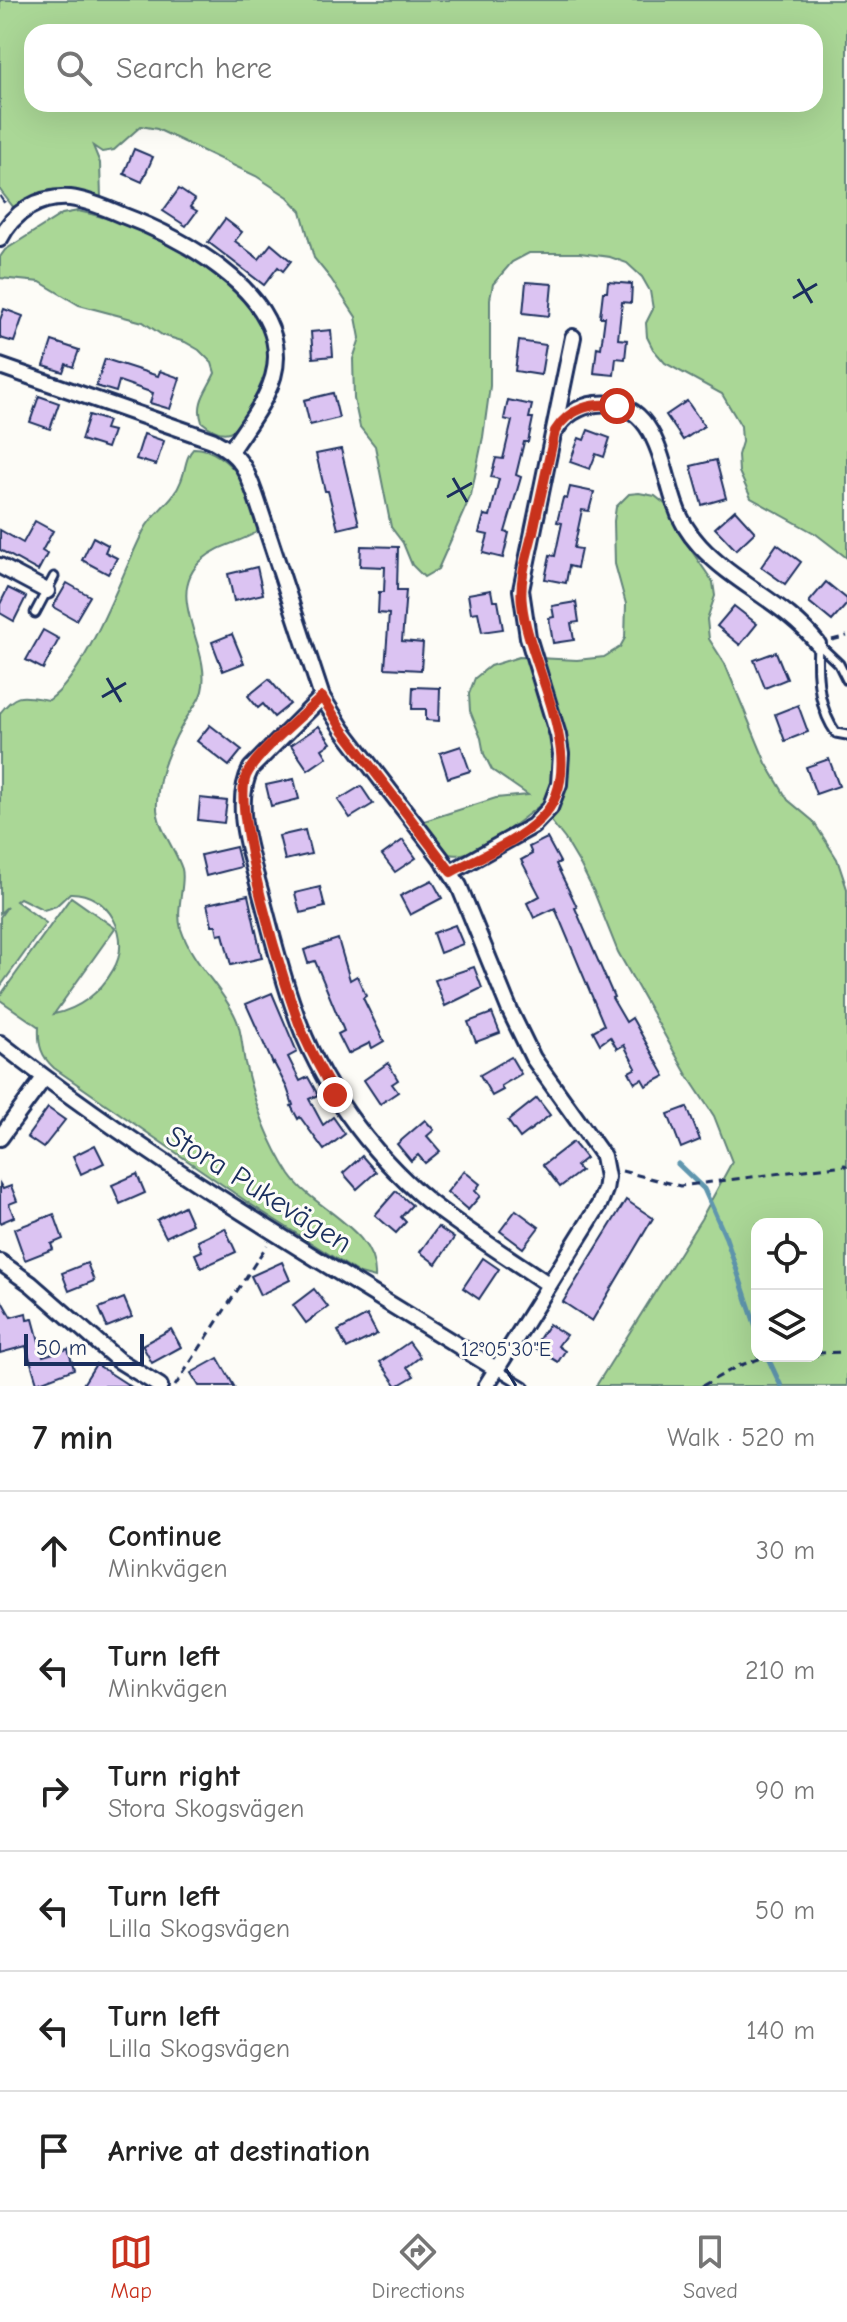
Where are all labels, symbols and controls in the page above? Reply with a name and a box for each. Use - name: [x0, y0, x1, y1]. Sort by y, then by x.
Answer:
- search box: [24, 24, 823, 112]
- icon: search: [52, 46, 96, 90]
- text: Search here: [116, 51, 272, 86]
- route start: [599, 388, 635, 424]
- route end: [317, 1077, 353, 1113]
- street label: Stora Pukevägen: [159, 1118, 358, 1261]
- map controls: [751, 1218, 823, 1362]
- button: locate: [751, 1218, 823, 1290]
- button: layers: [751, 1290, 823, 1362]
- scale bar: [24, 1330, 144, 1366]
- text: 50 m: [36, 1335, 87, 1361]
- text: 12°05'30"E: [461, 1338, 551, 1361]
- text: 7 min: [32, 1418, 113, 1458]
- text: Walk · 520 m: [667, 1423, 815, 1453]
- text: Continue: [108, 1519, 222, 1554]
- icon: ahead: [32, 1529, 76, 1573]
- text: 30 m: [756, 1536, 815, 1566]
- text: Minkvägen: [108, 1554, 228, 1584]
- text: Turn left: [108, 1639, 220, 1674]
- icon: left: [32, 1649, 76, 1693]
- text: 210 m: [745, 1656, 815, 1686]
- text: Minkvägen: [108, 1674, 228, 1704]
- text: Turn right: [108, 1759, 240, 1794]
- icon: right: [32, 1769, 76, 1813]
- text: 90 m: [755, 1776, 815, 1806]
- text: Stora Skogsvägen: [108, 1794, 304, 1824]
- text: Turn left: [108, 1879, 220, 1914]
- icon: left: [32, 1889, 76, 1933]
- text: 50 m: [755, 1896, 815, 1926]
- text: Lilla Skogsvägen: [108, 1914, 290, 1944]
- text: Turn left: [108, 1999, 220, 2034]
- icon: left: [32, 2009, 76, 2053]
- text: 140 m: [746, 2016, 815, 2046]
- text: Lilla Skogsvägen: [108, 2034, 290, 2064]
- icon: arrive: [32, 2129, 76, 2173]
- text: Arrive at destination: [108, 2134, 370, 2169]
- tab: Map: [109, 2230, 153, 2304]
- tab: Directions: [372, 2230, 465, 2304]
- tab: Saved: [683, 2230, 738, 2304]

